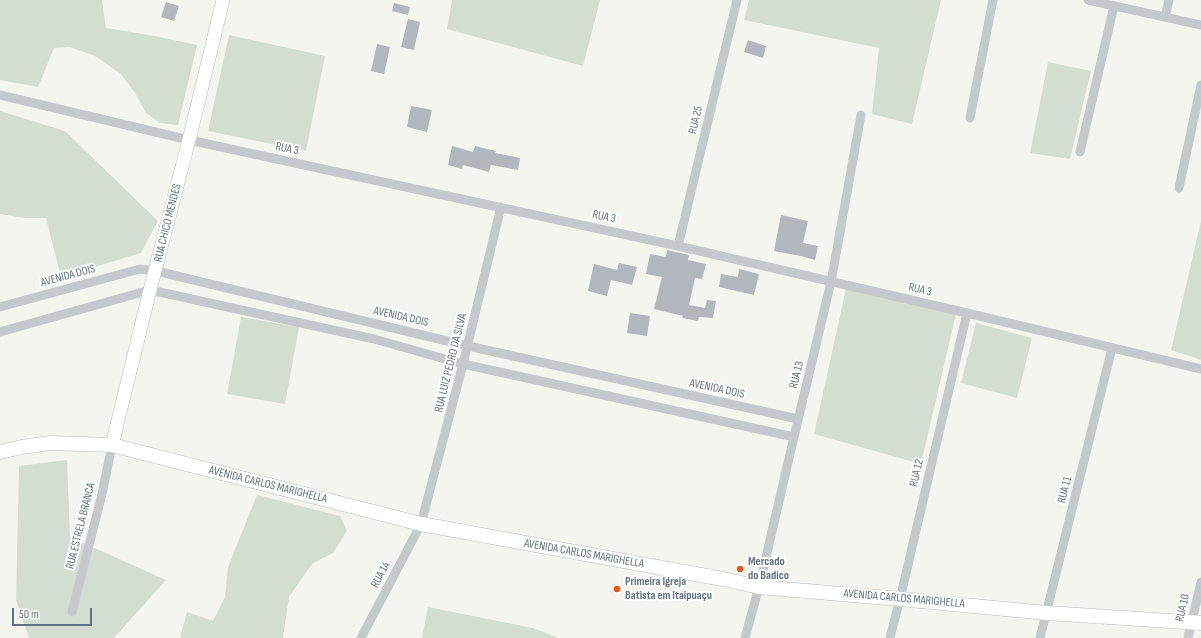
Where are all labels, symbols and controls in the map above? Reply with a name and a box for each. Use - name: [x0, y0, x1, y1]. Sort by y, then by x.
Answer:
- street label: RUA 25: [686, 105, 706, 135]
- street label: RUA 3: [274, 140, 300, 158]
- street label: RUA CHICO MENDES: [151, 182, 185, 264]
- street label: RUA 3: [591, 208, 617, 226]
- street label: AVENIDA DOIS: [39, 262, 97, 290]
- street label: RUA 3: [907, 280, 933, 300]
- street label: AVENIDA DOIS: [372, 304, 430, 330]
- street label: RUA LUIZ PEDRO DA SILVA: [432, 312, 470, 414]
- street label: RUA 13: [787, 360, 807, 390]
- street label: AVENIDA DOIS: [688, 376, 746, 402]
- street label: RUA 12: [907, 458, 927, 488]
- street label: AVENIDA CARLOS MARIGHELLA: [207, 463, 329, 507]
- street label: RUA 11: [1055, 475, 1075, 505]
- street label: RUA ESTRELA BRANCA: [63, 481, 99, 571]
- street label: AVENIDA CARLOS MARIGHELLA: [523, 536, 645, 572]
- place label: Mercado do Badico: [748, 555, 789, 583]
- street label: RUA 14: [368, 559, 394, 591]
- marker: Mercado do Badico: [735, 564, 745, 574]
- place label: Primeira Igreja Batista em Itaipuaçu: [625, 575, 712, 603]
- marker: Primeira Igreja Batista em Itaipuaçu: [612, 584, 622, 594]
- street label: AVENIDA CARLOS MARIGHELLA: [843, 587, 965, 611]
- street label: RUA 10: [1173, 593, 1193, 623]
- scale bar: [14, 600, 94, 626]
- text: 50 m: [19, 607, 39, 622]

